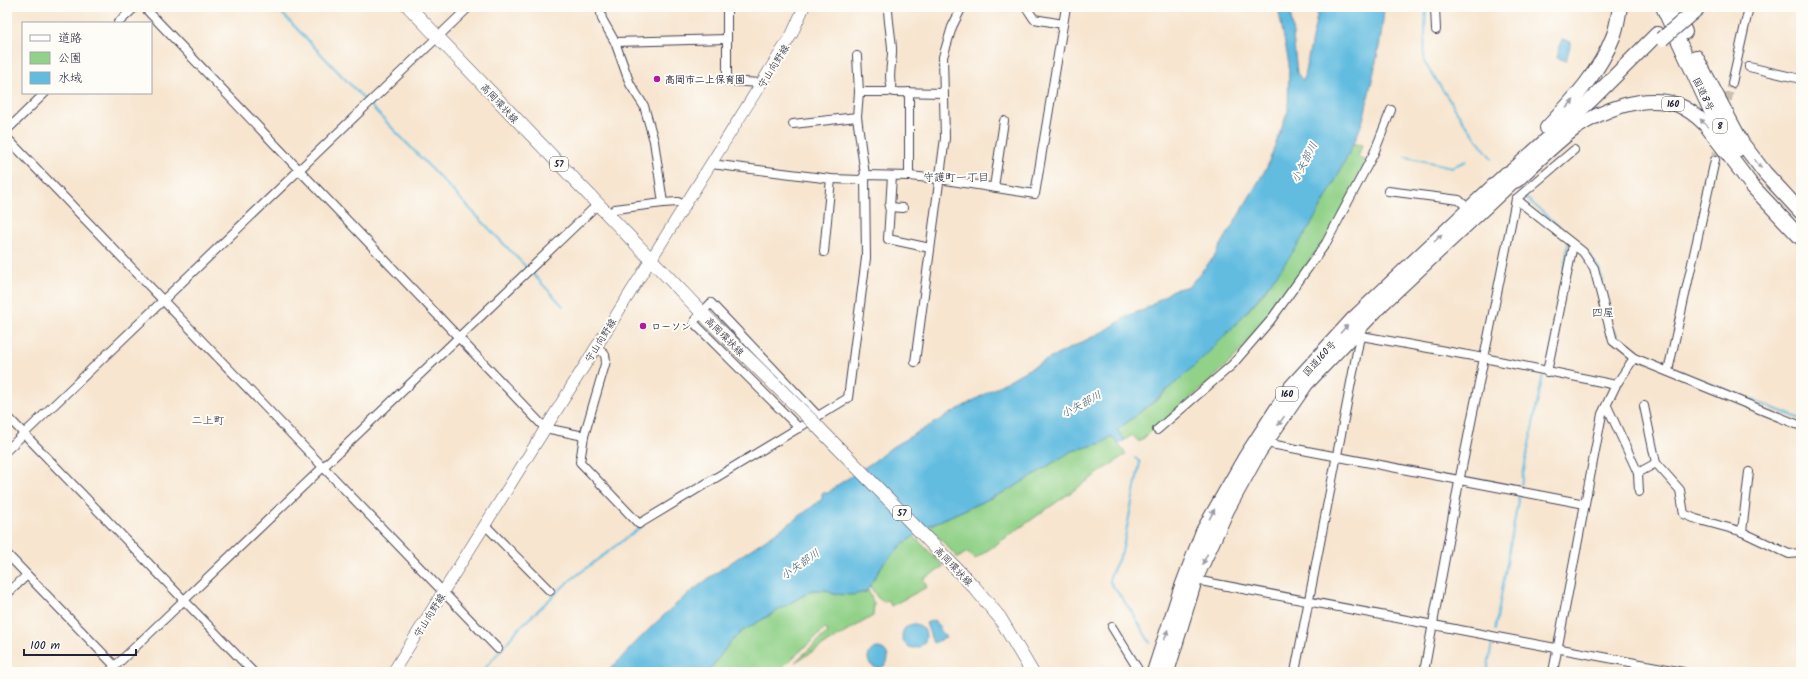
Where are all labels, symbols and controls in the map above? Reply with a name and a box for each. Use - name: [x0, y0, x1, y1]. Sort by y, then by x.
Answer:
- legend: [22, 22, 152, 94]
- text: 道路: [58, 29, 82, 48]
- street label: 守山向野線: [754, 41, 794, 92]
- text: 公園: [58, 49, 82, 68]
- text: 水域: [58, 69, 82, 88]
- place label: 高岡市二上保育園: [665, 72, 745, 88]
- marker: 高岡市二上保育園: [652, 74, 662, 84]
- street label: 国道8号: [1688, 75, 1718, 114]
- street label: 高岡環状線: [476, 80, 522, 127]
- road number: 160: [1662, 97, 1684, 111]
- one-way arrow: [1565, 99, 1574, 109]
- one-way arrow: [1699, 118, 1708, 128]
- road number: 8: [1713, 119, 1727, 133]
- water label: 小矢部川: [1287, 139, 1323, 186]
- road number: 57: [550, 157, 568, 171]
- one-way arrow: [1754, 159, 1763, 170]
- district label: 守護町一丁目: [923, 169, 989, 187]
- one-way arrow: [1433, 234, 1443, 243]
- district label: 四屋: [1592, 304, 1614, 322]
- street label: 高岡環状線: [701, 313, 748, 360]
- street label: 守山向野線: [581, 315, 621, 366]
- place label: ローソン: [651, 319, 691, 335]
- marker: ローソン: [638, 321, 648, 331]
- one-way arrow: [1340, 324, 1349, 334]
- street label: 国道160号: [1299, 337, 1340, 380]
- water label: 小矢部川: [1058, 387, 1105, 423]
- road number: 160: [1276, 387, 1298, 401]
- district label: 二上町: [192, 412, 225, 430]
- one-way arrow: [1277, 415, 1285, 426]
- road number: 57: [893, 506, 911, 520]
- one-way arrow: [1209, 508, 1216, 519]
- street label: 高岡環状線: [930, 543, 976, 590]
- water label: 小矢部川: [777, 545, 824, 585]
- one-way arrow: [1202, 553, 1208, 564]
- street label: 守山向野線: [410, 590, 450, 641]
- one-way arrow: [1163, 629, 1169, 641]
- scale bar: [24, 631, 136, 657]
- text: 100 m: [30, 636, 61, 655]

